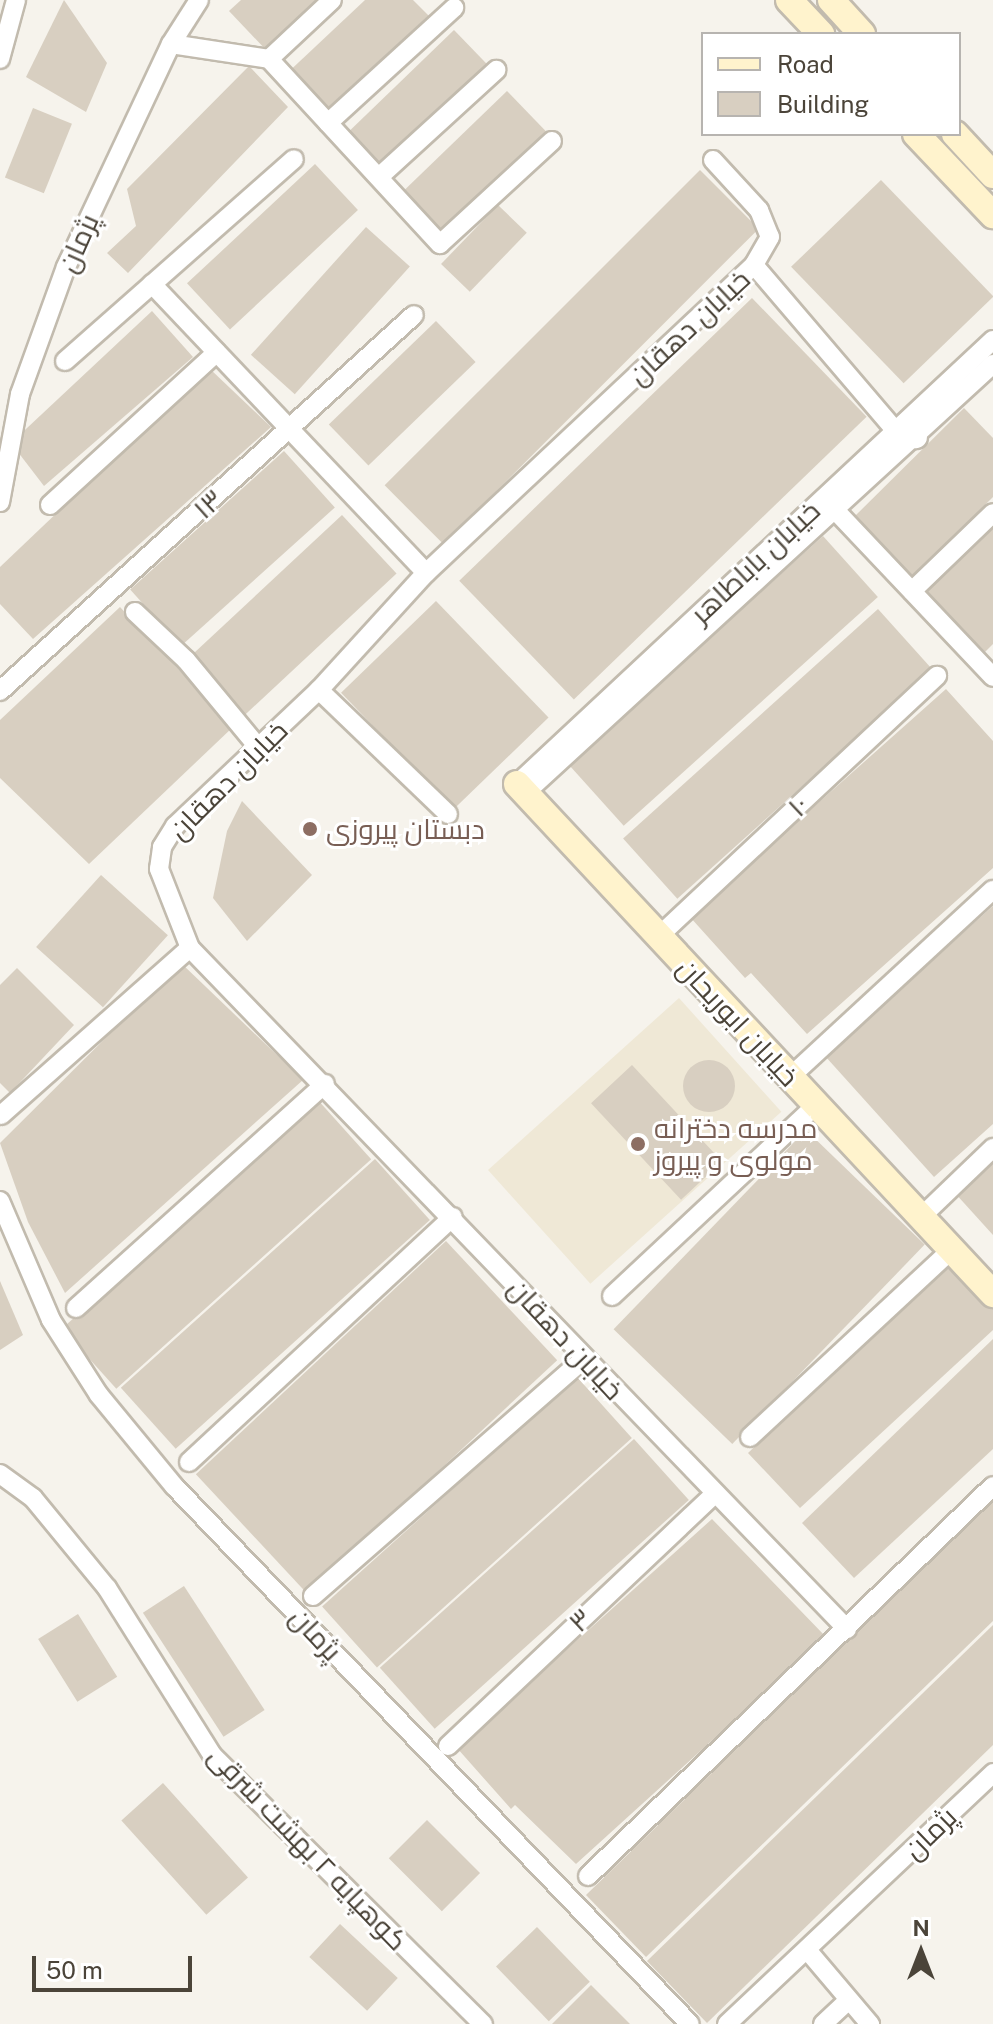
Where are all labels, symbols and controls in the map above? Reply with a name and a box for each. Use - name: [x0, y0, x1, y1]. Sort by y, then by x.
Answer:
- legend: [701, 32, 961, 136]
- text: Road: [777, 50, 834, 78]
- text: Building: [777, 90, 869, 118]
- street label: پژمان: [50, 208, 106, 278]
- street label: خیابان دهقان: [621, 262, 757, 392]
- street label: ۱۳: [187, 482, 229, 526]
- street label: خیابان باباطاهر: [683, 494, 827, 630]
- street label: خیابان دهقان: [162, 714, 294, 846]
- street label: ۱۰: [781, 788, 815, 824]
- place label: دبستان پیروزی: [326, 812, 485, 846]
- marker: دبستان پیروزی: [301, 820, 319, 838]
- street label: خیابان ابوریحان: [670, 951, 806, 1093]
- place label: مدرسه دخترانه مولوی و پیروز: [654, 1111, 817, 1177]
- marker: مدرسه دخترانه مولوی و پیروز: [629, 1135, 647, 1153]
- street label: خیابان دهقان: [501, 1271, 631, 1407]
- street label: پژمان: [283, 1600, 349, 1668]
- street label: ۳: [562, 1601, 598, 1639]
- street label: کوهپایه ۲ بهشت شرقی: [202, 1739, 414, 1957]
- street label: پژمان: [896, 1800, 964, 1866]
- north arrow: [881, 1912, 961, 1992]
- text: N: [912, 1915, 930, 1941]
- scale bar: [36, 1940, 196, 1990]
- text: 50 m: [46, 1956, 103, 1984]

